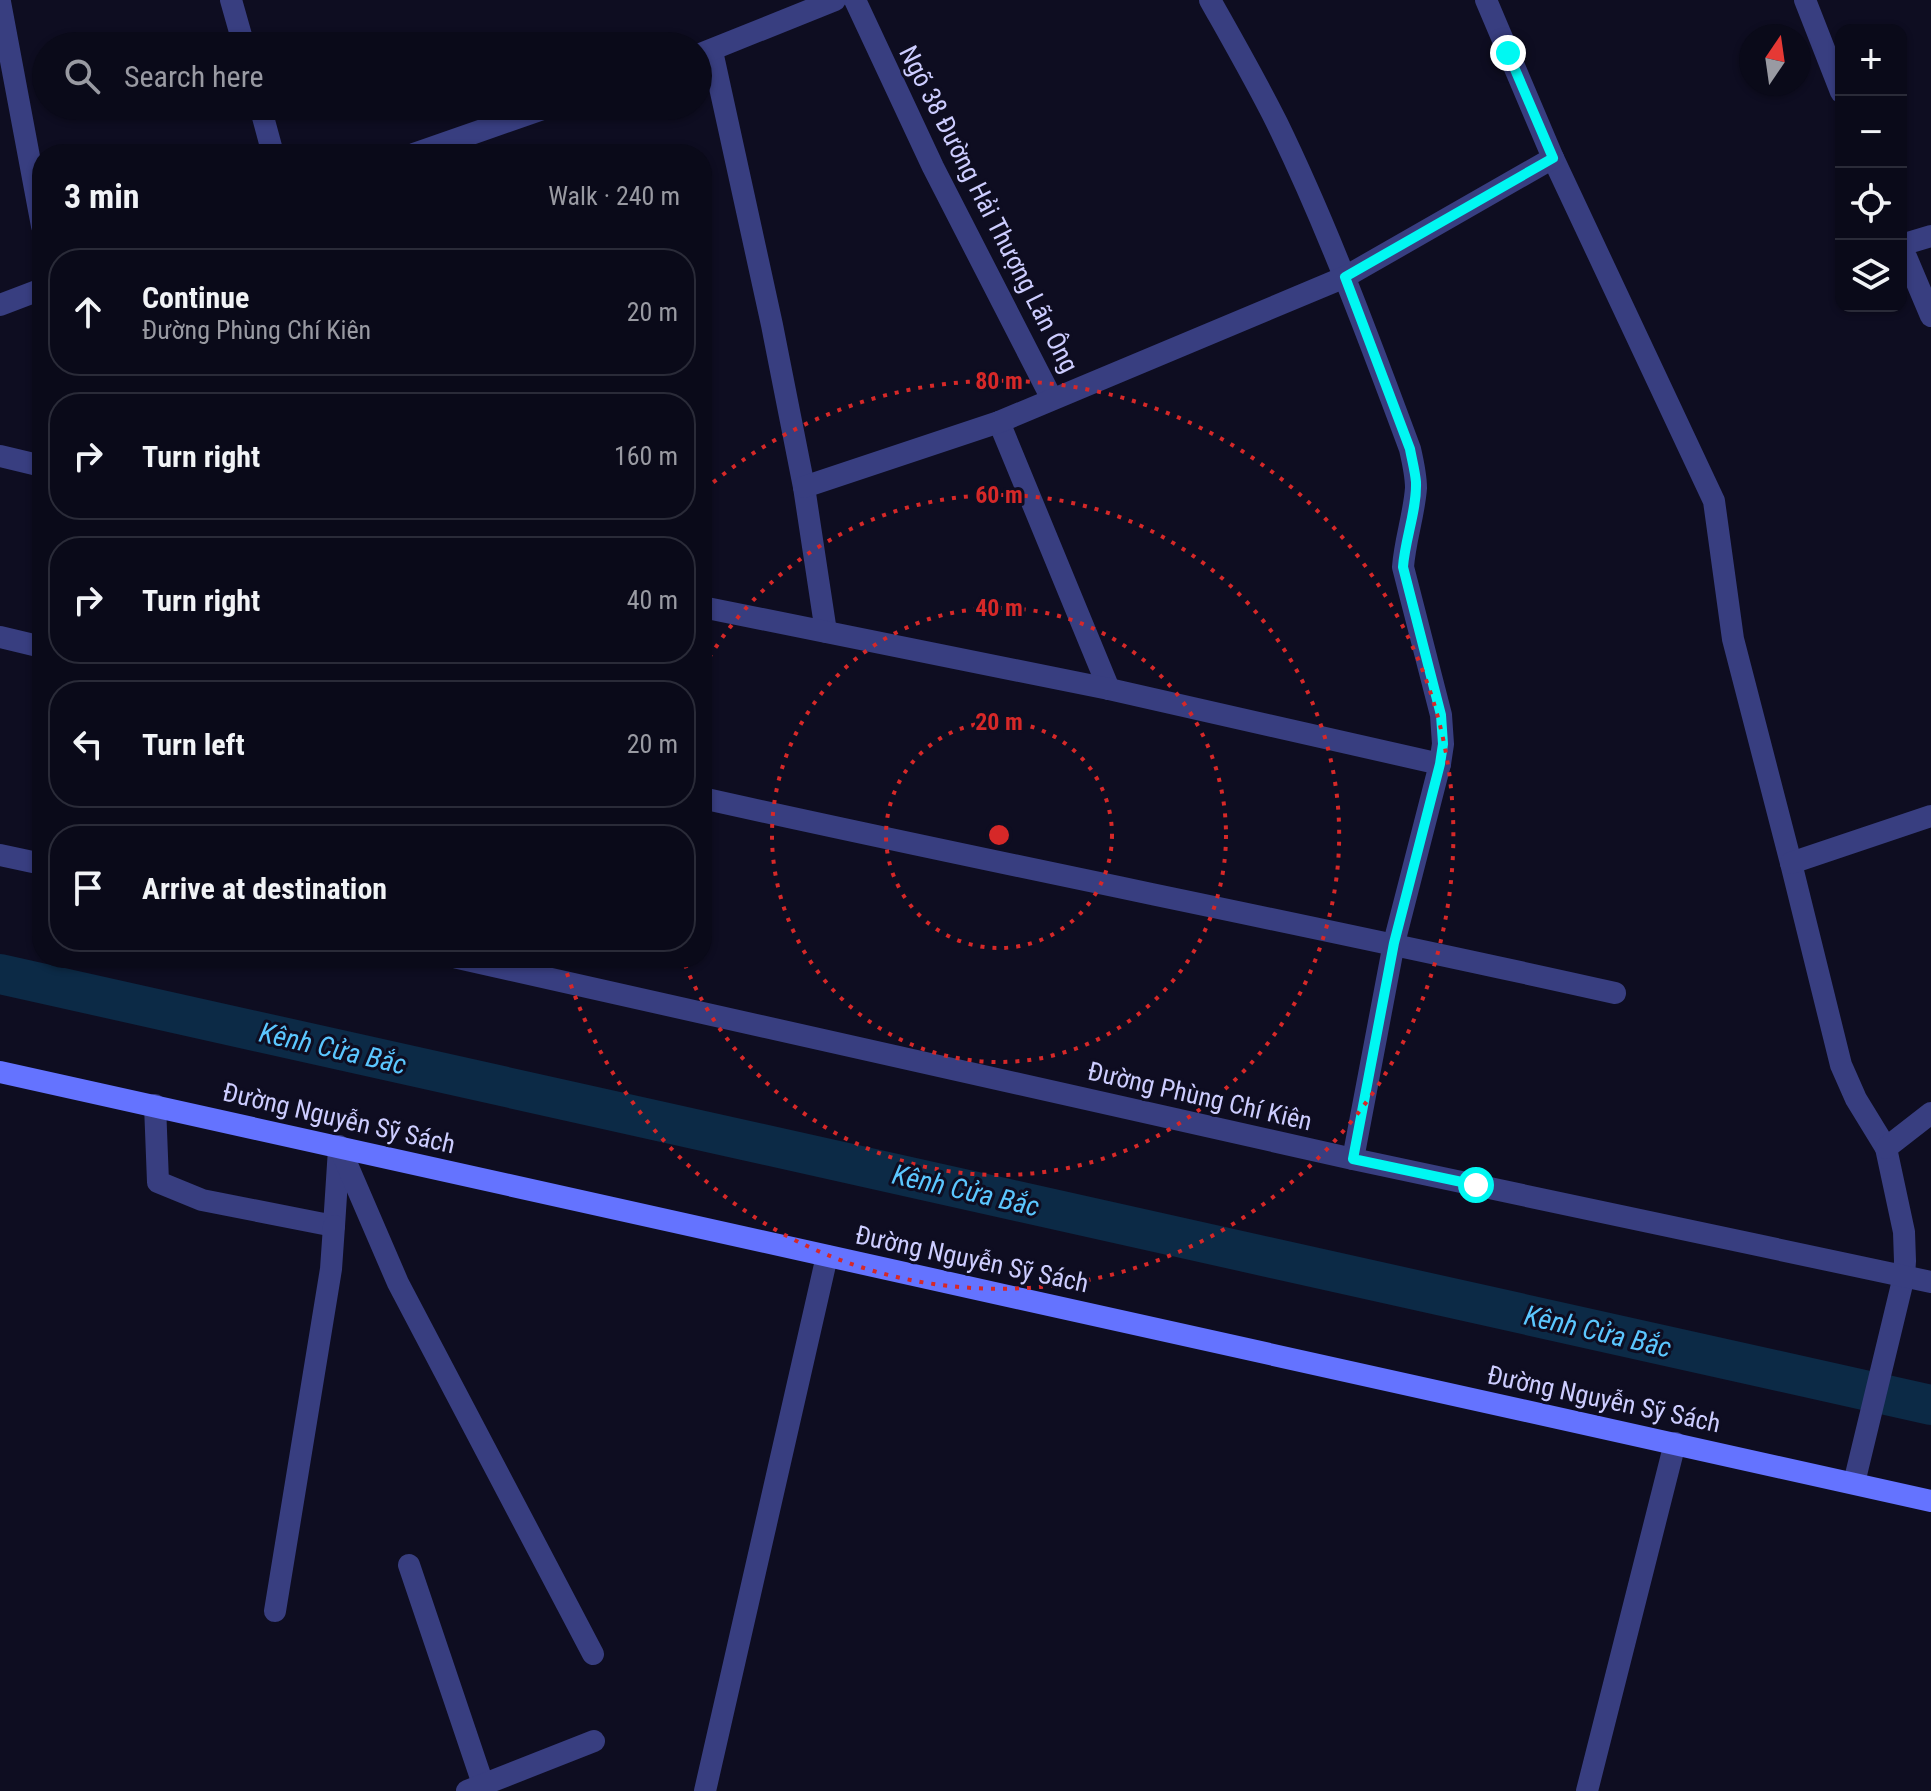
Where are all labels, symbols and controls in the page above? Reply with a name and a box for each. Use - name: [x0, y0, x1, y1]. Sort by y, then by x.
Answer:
- north arrow: [1739, 24, 1811, 96]
- map controls: [1835, 24, 1907, 312]
- button: +: [1835, 24, 1907, 96]
- search box: [32, 32, 712, 120]
- route end: [1490, 35, 1526, 71]
- street label: Ngõ 38 Đường Hải Thượng Lãn Ông: [893, 41, 1085, 377]
- icon: search: [60, 54, 104, 98]
- text: Search here: [124, 59, 264, 94]
- button: −: [1835, 96, 1907, 168]
- button: locate: [1835, 168, 1907, 240]
- text: 3 min: [64, 176, 140, 216]
- text: Walk · 240 m: [548, 181, 680, 211]
- button: layers: [1835, 240, 1907, 312]
- text: Continue: [142, 280, 249, 315]
- icon: ahead: [66, 290, 110, 334]
- text: 20 m: [627, 297, 678, 327]
- text: Đường Phùng Chí Kiên: [142, 315, 371, 345]
- text: 80 m: [975, 367, 1023, 395]
- icon: right: [66, 434, 110, 478]
- text: Turn right: [142, 439, 260, 474]
- text: 160 m: [614, 441, 678, 471]
- text: 60 m: [975, 481, 1023, 509]
- icon: right: [66, 578, 110, 622]
- text: Turn right: [142, 583, 260, 618]
- text: 40 m: [627, 585, 678, 615]
- text: 40 m: [975, 594, 1023, 622]
- text: 20 m: [975, 708, 1023, 736]
- icon: left: [66, 722, 110, 766]
- text: Turn left: [142, 727, 245, 762]
- text: 20 m: [627, 729, 678, 759]
- centre of rings: [985, 821, 1013, 849]
- icon: arrive: [66, 866, 110, 910]
- text: Arrive at destination: [142, 871, 387, 906]
- water label: Kênh Cửa Bắc: [256, 1016, 410, 1081]
- street label: Đường Phùng Chí Kiên: [1085, 1056, 1315, 1136]
- street label: Đường Nguyễn Sỹ Sách: [220, 1077, 458, 1159]
- water label: Kênh Cửa Bắc: [889, 1158, 1043, 1223]
- route start: [1458, 1167, 1494, 1203]
- street label: Đường Nguyễn Sỹ Sách: [853, 1220, 1091, 1298]
- water label: Kênh Cửa Bắc: [1521, 1299, 1675, 1364]
- street label: Đường Nguyễn Sỹ Sách: [1485, 1360, 1723, 1438]

